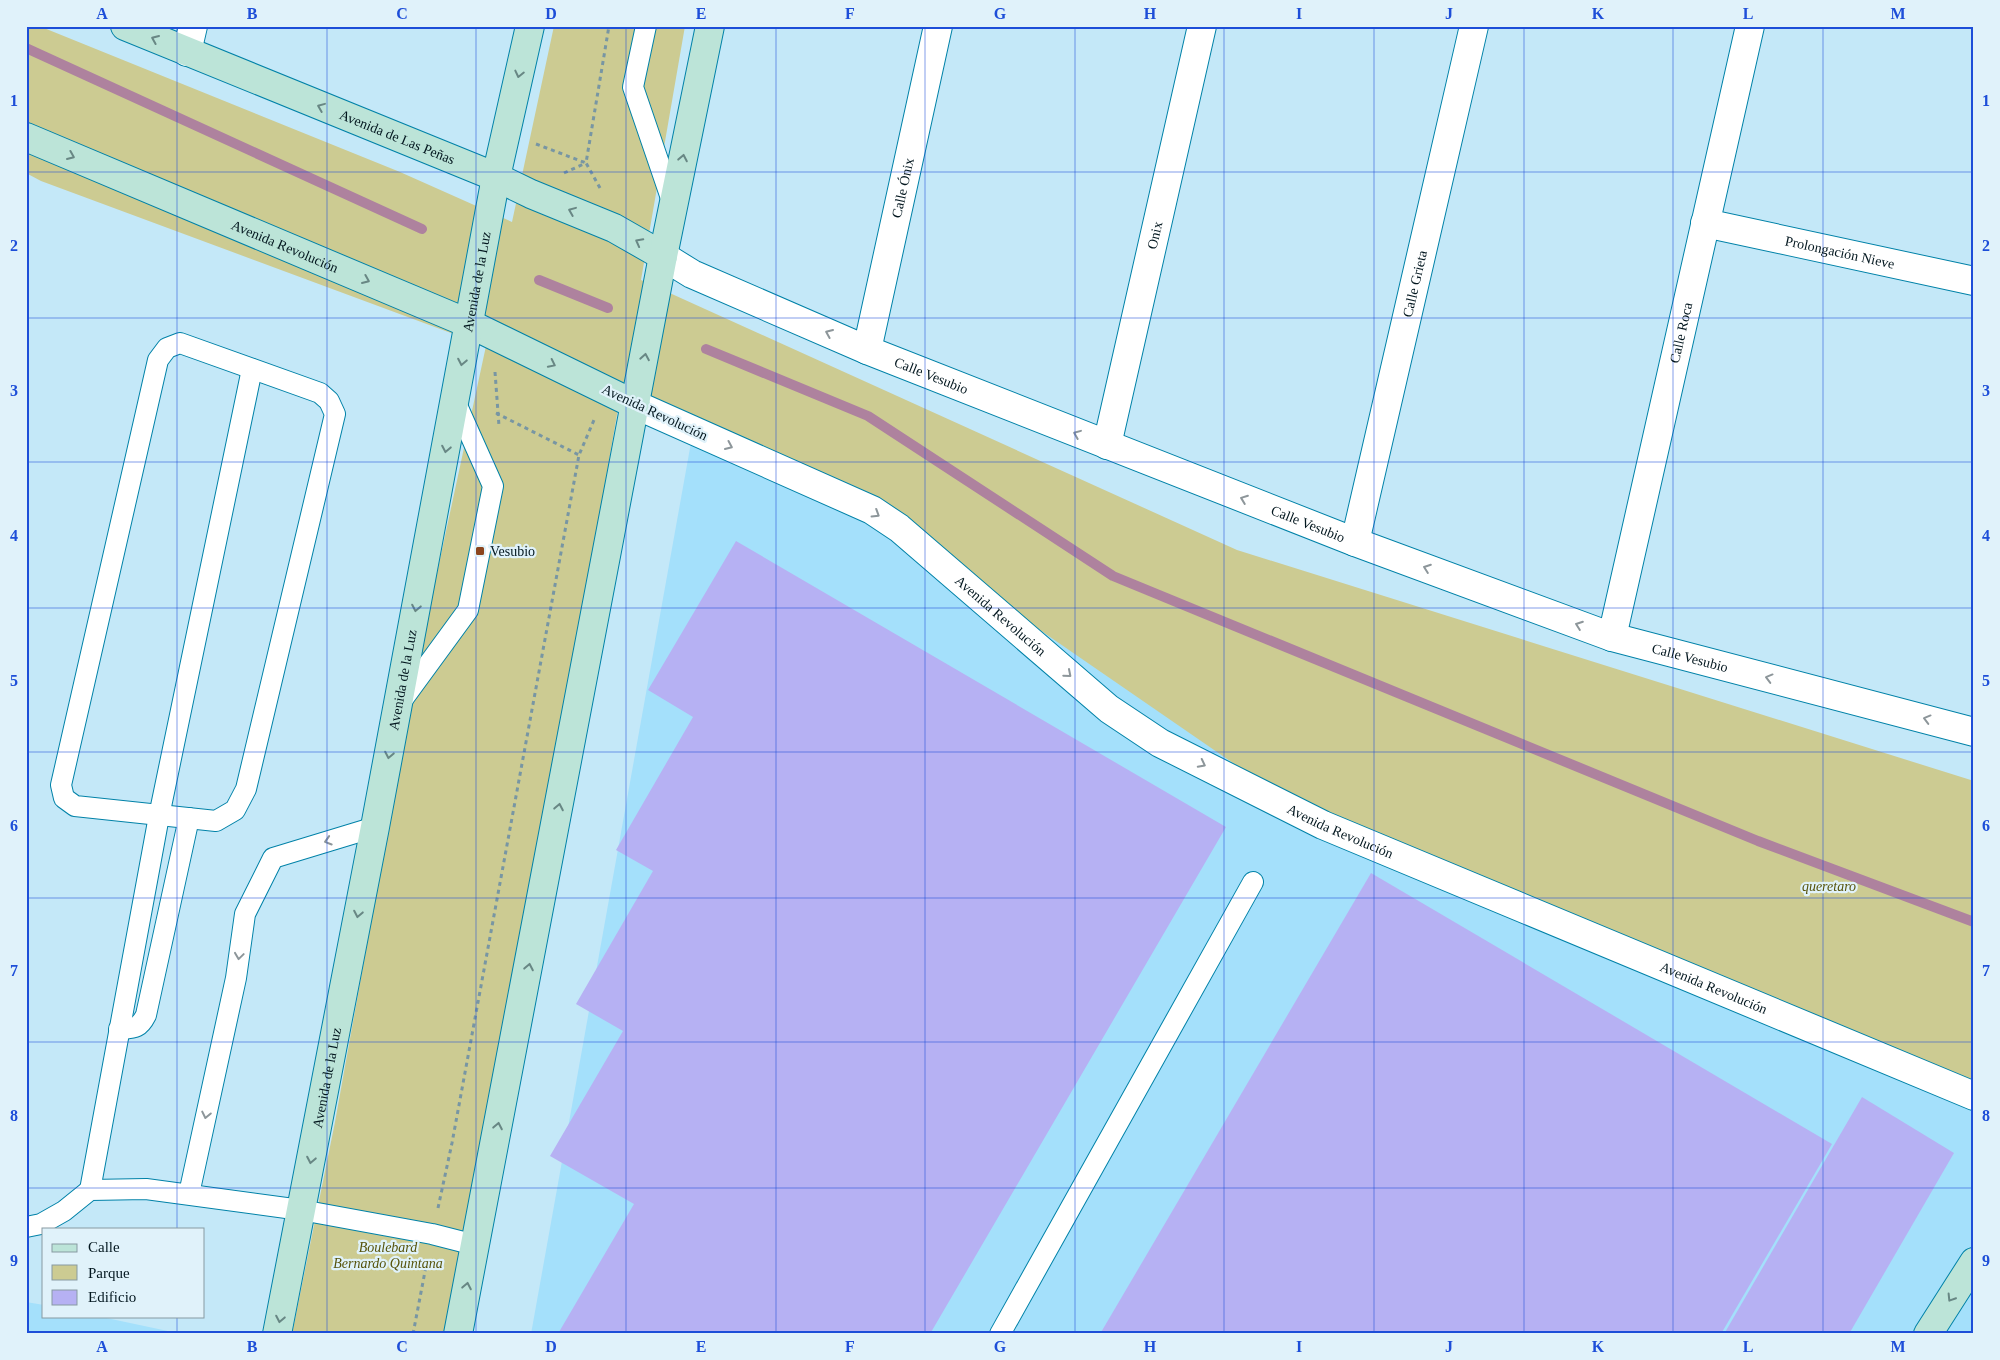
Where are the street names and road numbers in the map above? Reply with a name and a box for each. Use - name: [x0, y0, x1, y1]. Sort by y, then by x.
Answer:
- street label: Avenida de Las Peñas: [337, 107, 457, 167]
- street label: Calle Ónix: [889, 157, 917, 219]
- street label: Avenida Revolución: [229, 217, 340, 276]
- street label: Onix: [1145, 220, 1165, 251]
- street label: Avenida de la Luz: [460, 230, 494, 333]
- street label: Prolongación Nieve: [1784, 233, 1896, 272]
- street label: Calle Grieta: [1400, 248, 1430, 319]
- street label: Calle Roca: [1667, 300, 1696, 365]
- street label: Calle Vesubio: [892, 355, 970, 397]
- street label: Avenida Revolución: [600, 381, 710, 443]
- street label: Calle Vesubio: [1269, 503, 1347, 545]
- street label: Avenida Revolución: [952, 573, 1049, 659]
- street label: Avenida de la Luz: [386, 628, 420, 732]
- street label: Calle Vesubio: [1650, 641, 1729, 675]
- street label: Avenida Revolución: [1285, 801, 1395, 861]
- street label: Avenida Revolución: [1658, 959, 1769, 1017]
- street label: Avenida de la Luz: [310, 1026, 344, 1129]

